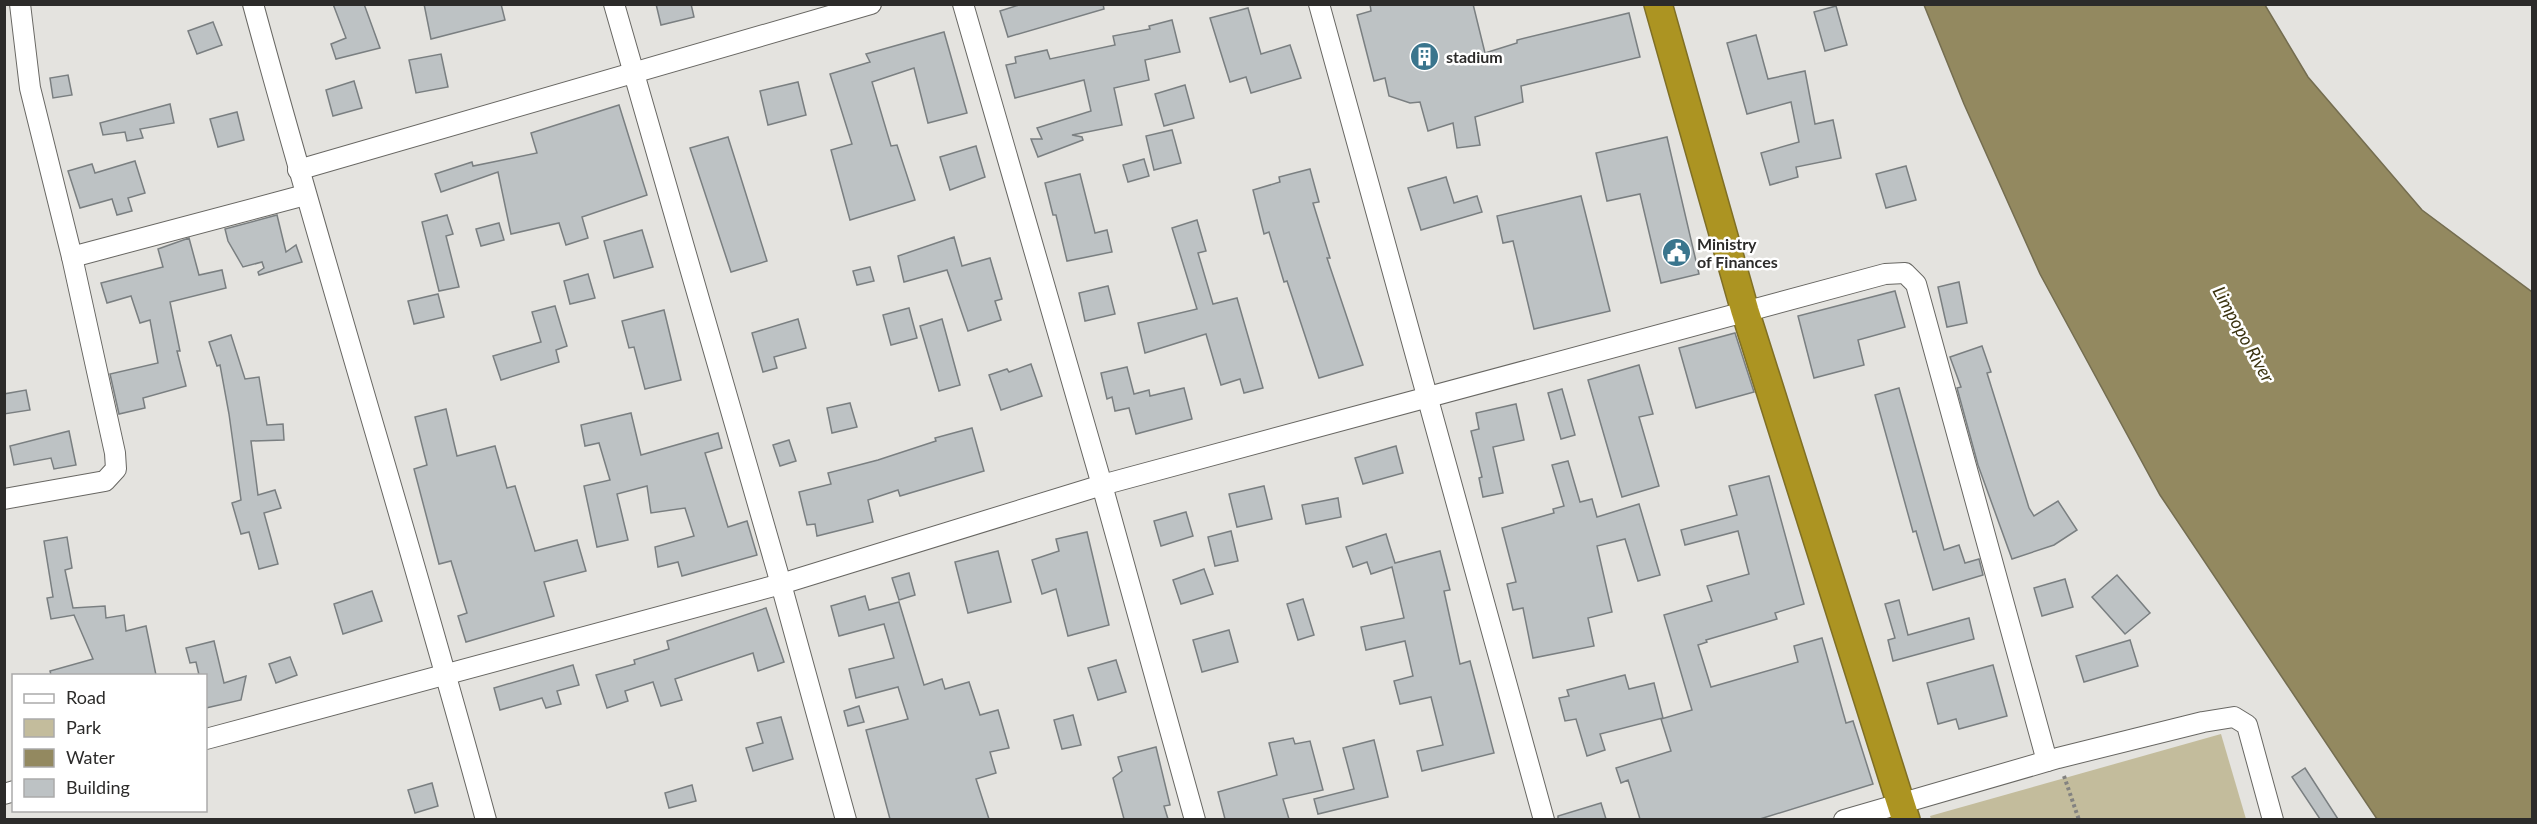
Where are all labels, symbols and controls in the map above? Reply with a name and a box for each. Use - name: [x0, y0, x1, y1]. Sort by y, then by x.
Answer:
- building icon: stadium: [1409, 40, 1441, 72]
- place label: stadium: [1446, 47, 1503, 66]
- place label: Ministry of Finances: [1697, 234, 1778, 271]
- public building icon: Ministry of Finances: [1660, 236, 1692, 268]
- water label: Limpopo River: [2209, 282, 2280, 387]
- legend: [12, 674, 207, 812]
- text: Road: [66, 686, 106, 708]
- text: Park: [66, 716, 102, 738]
- text: Water: [66, 746, 115, 768]
- text: Building: [66, 776, 130, 798]

